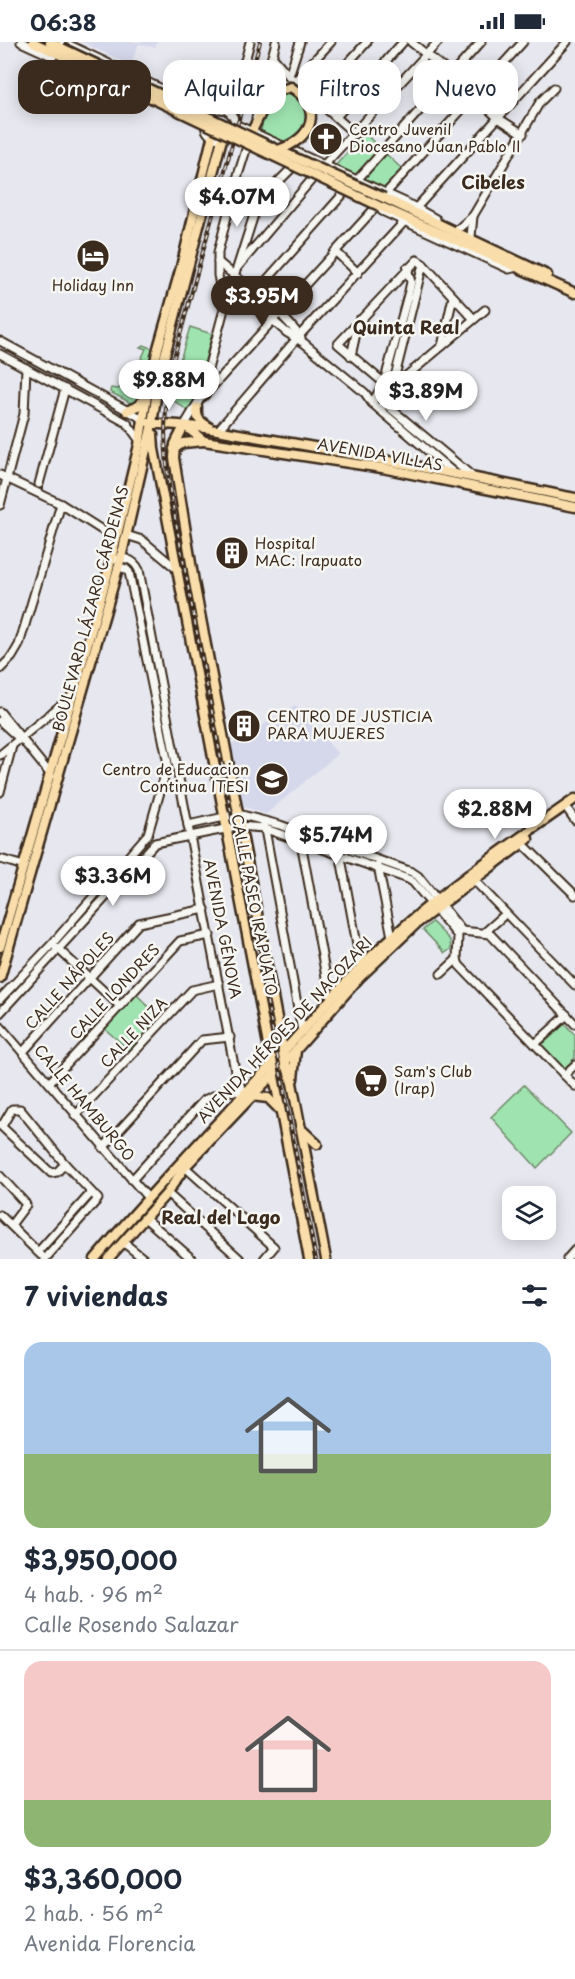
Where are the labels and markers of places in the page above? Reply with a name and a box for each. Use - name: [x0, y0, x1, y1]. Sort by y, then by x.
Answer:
- place label: Centro Juvenil Diocesano Juan Pablo II: [349, 117, 520, 157]
- church icon: Centro Juvenil Diocesano Juan Pablo II: [308, 121, 344, 157]
- pin: $4.07M: [188, 177, 286, 228]
- hotel icon: Holiday Inn: [75, 238, 111, 274]
- place label: Holiday Inn: [52, 273, 134, 296]
- pin: $3.95M: [213, 276, 311, 327]
- pin: $9.88M: [120, 360, 218, 411]
- pin: $3.89M: [377, 371, 475, 422]
- place label: Hospital MAC: Irapuato: [255, 531, 362, 571]
- building icon: Hospital MAC: Irapuato: [214, 535, 250, 571]
- place label: CENTRO DE JUSTICIA PARA MUJERES: [267, 704, 433, 744]
- building icon: CENTRO DE JUSTICIA PARA MUJERES: [226, 708, 262, 744]
- place label: Centro de Educacion Continua ITESI: [102, 757, 249, 797]
- school or university icon: Centro de Educacion Continua ITESI: [254, 761, 290, 797]
- pin: $2.88M: [446, 789, 544, 840]
- pin: $5.74M: [287, 815, 385, 866]
- pin: $3.36M: [64, 856, 162, 907]
- place label: Sam's Club (Irap): [394, 1059, 472, 1099]
- supermarket icon: Sam's Club (Irap): [353, 1063, 389, 1099]

